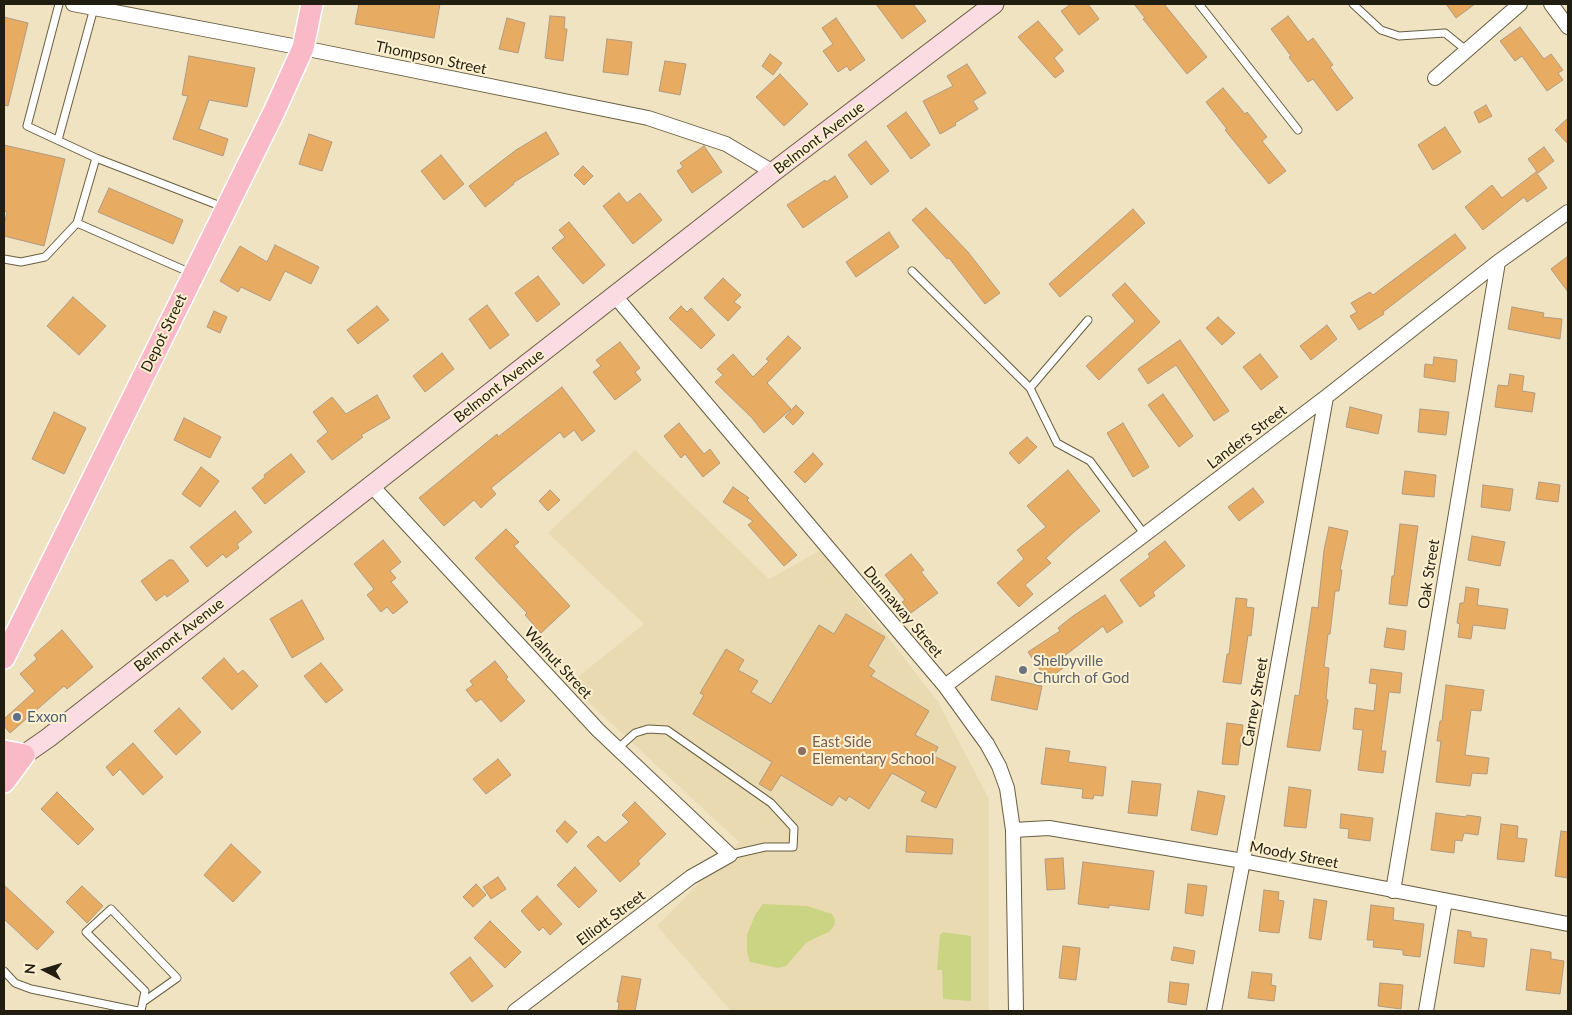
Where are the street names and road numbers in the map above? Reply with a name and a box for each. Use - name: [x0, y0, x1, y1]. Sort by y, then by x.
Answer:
- street label: Thompson Street: [374, 37, 488, 79]
- street label: Belmont Avenue: [770, 98, 868, 178]
- street label: Depot Street: [137, 291, 191, 375]
- street label: Belmont Avenue: [451, 345, 547, 427]
- street label: Landers Street: [1204, 401, 1290, 473]
- street label: Oak Street: [1415, 538, 1443, 610]
- street label: Dunnaway Street: [860, 563, 946, 661]
- street label: Belmont Avenue: [131, 594, 227, 676]
- street label: Walnut Street: [520, 624, 596, 702]
- street label: Carney Street: [1238, 656, 1272, 748]
- street label: Moody Street: [1248, 838, 1340, 872]
- street label: Elliott Street: [573, 886, 649, 950]

